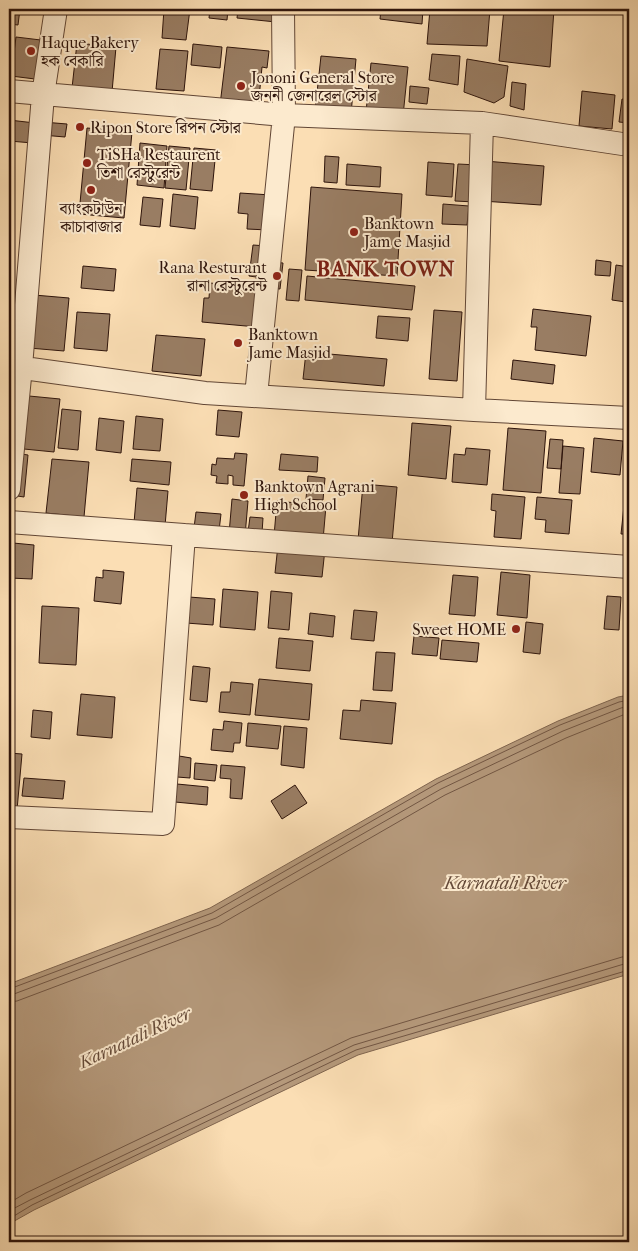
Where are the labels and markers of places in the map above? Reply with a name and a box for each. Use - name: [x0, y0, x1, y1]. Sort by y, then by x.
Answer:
- place label: Haque Bakery হক বেকারি: [40, 33, 139, 70]
- marker: Haque Bakery হক বেকারি: [25, 45, 37, 57]
- place label: Jononi General Store জননী জেনারেল স্টোর: [249, 68, 394, 105]
- marker: Jononi General Store জননী জেনারেল স্টোর: [235, 80, 247, 92]
- place label: Ripon Store রিপন স্টোর: [90, 118, 242, 137]
- marker: Ripon Store রিপন স্টোর: [74, 121, 86, 133]
- place label: TiSHa Restaurent তিশা রেস্টুরেন্ট: [96, 145, 221, 182]
- marker: TiSHa Restaurent তিশা রেস্টুরেন্ট: [81, 157, 93, 169]
- marker: ব্যাংকটাউন কাচাবাজার: [85, 184, 97, 196]
- place label: ব্যাংকটাউন কাচাবাজার: [58, 199, 123, 236]
- place label: Banktown Jam e Masjid: [362, 214, 451, 251]
- marker: Banktown Jam e Masjid: [348, 226, 360, 238]
- place label: Rana Resturant রানা রেস্টুরেন্ট: [159, 258, 268, 295]
- marker: Rana Resturant রানা রেস্টুরেন্ট: [271, 270, 283, 282]
- place label: Banktown Jame Masjid: [246, 325, 331, 362]
- marker: Banktown Jame Masjid: [232, 337, 244, 349]
- place label: Banktown Agrani High School: [254, 477, 375, 514]
- marker: Banktown Agrani High School: [238, 489, 250, 501]
- place label: Sweet HOME: [412, 620, 506, 639]
- marker: Sweet HOME: [510, 623, 522, 635]

